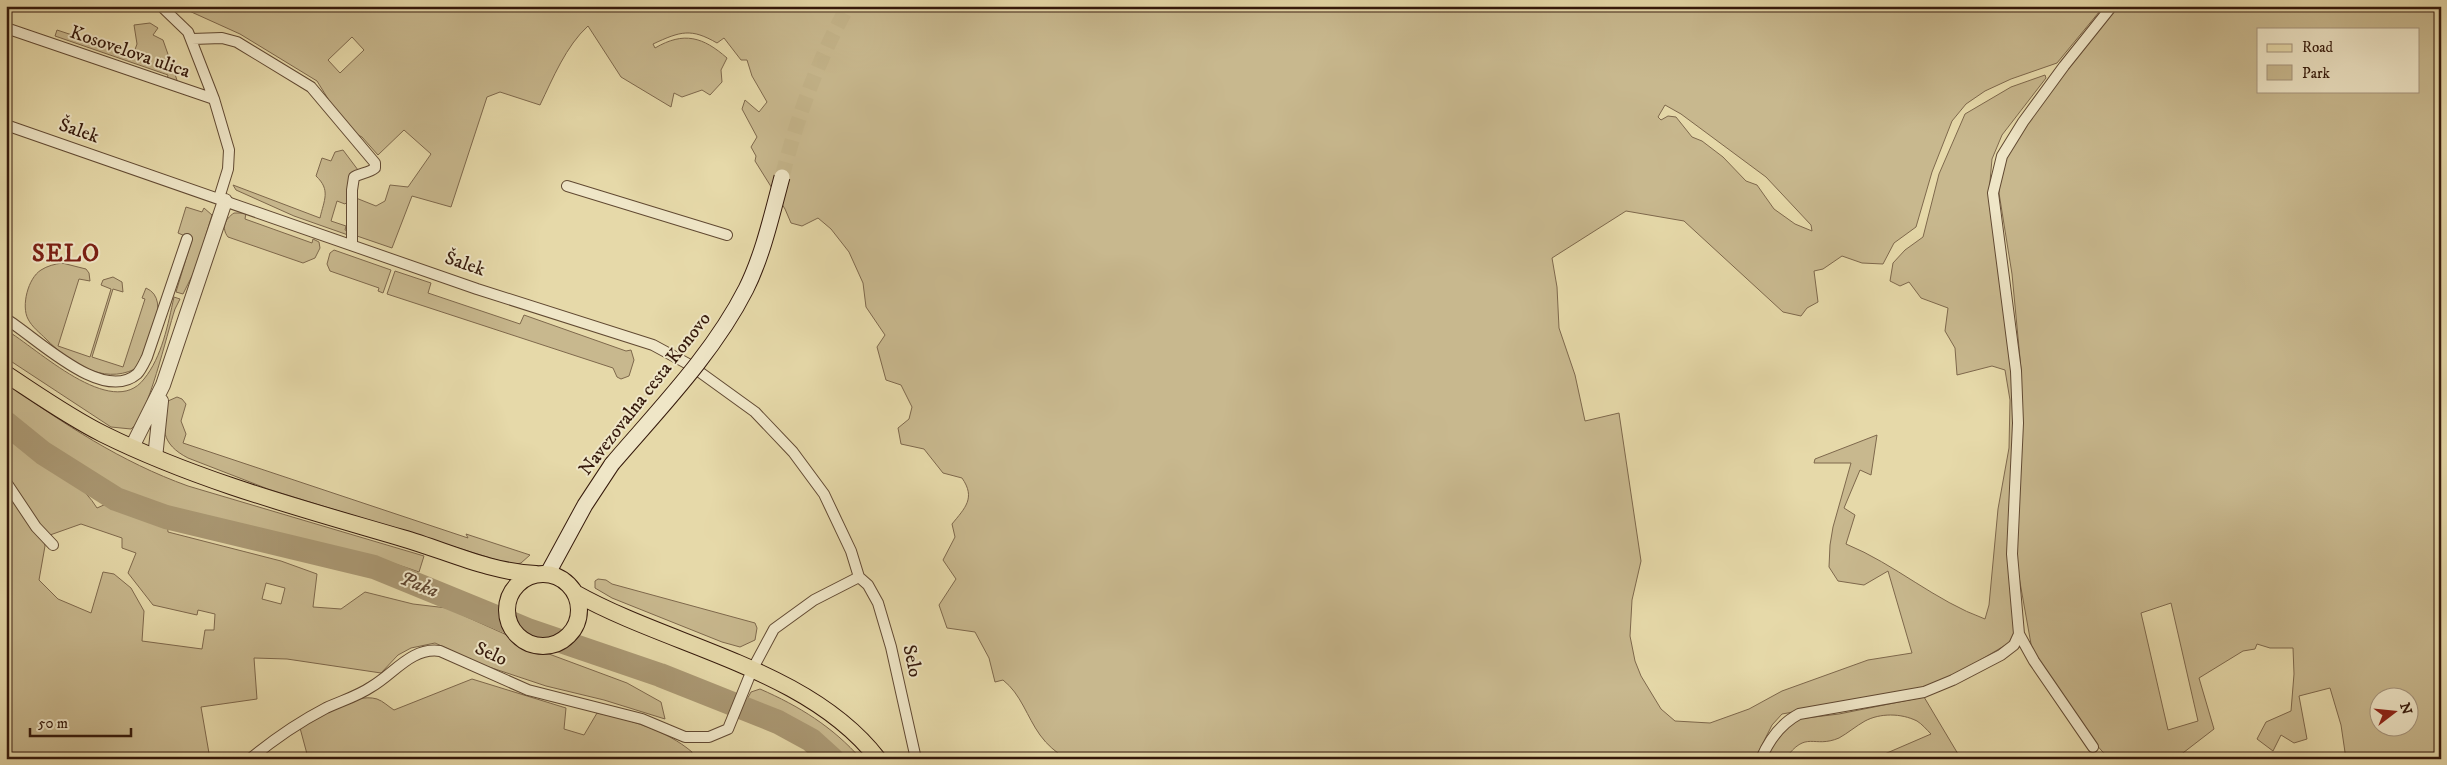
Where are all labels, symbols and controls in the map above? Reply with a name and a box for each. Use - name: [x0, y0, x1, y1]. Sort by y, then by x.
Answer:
- street label: Kosovelova ulica: [67, 21, 193, 83]
- legend: [2257, 28, 2420, 92]
- text: Road: [2302, 38, 2334, 57]
- text: Park: [2302, 64, 2331, 83]
- street label: Šalek: [56, 112, 103, 149]
- district label: SELO: [32, 239, 100, 269]
- street label: Šalek: [442, 245, 489, 282]
- street label: Navezovalna cesta Konovo: [574, 308, 716, 480]
- water label: Paka: [396, 566, 442, 604]
- street label: Selo: [471, 637, 511, 671]
- street label: Selo: [897, 643, 927, 679]
- north arrow: [2370, 688, 2420, 738]
- text: N: [2395, 701, 2416, 717]
- scale bar: [30, 705, 131, 737]
- text: 50 m: [38, 714, 68, 733]

